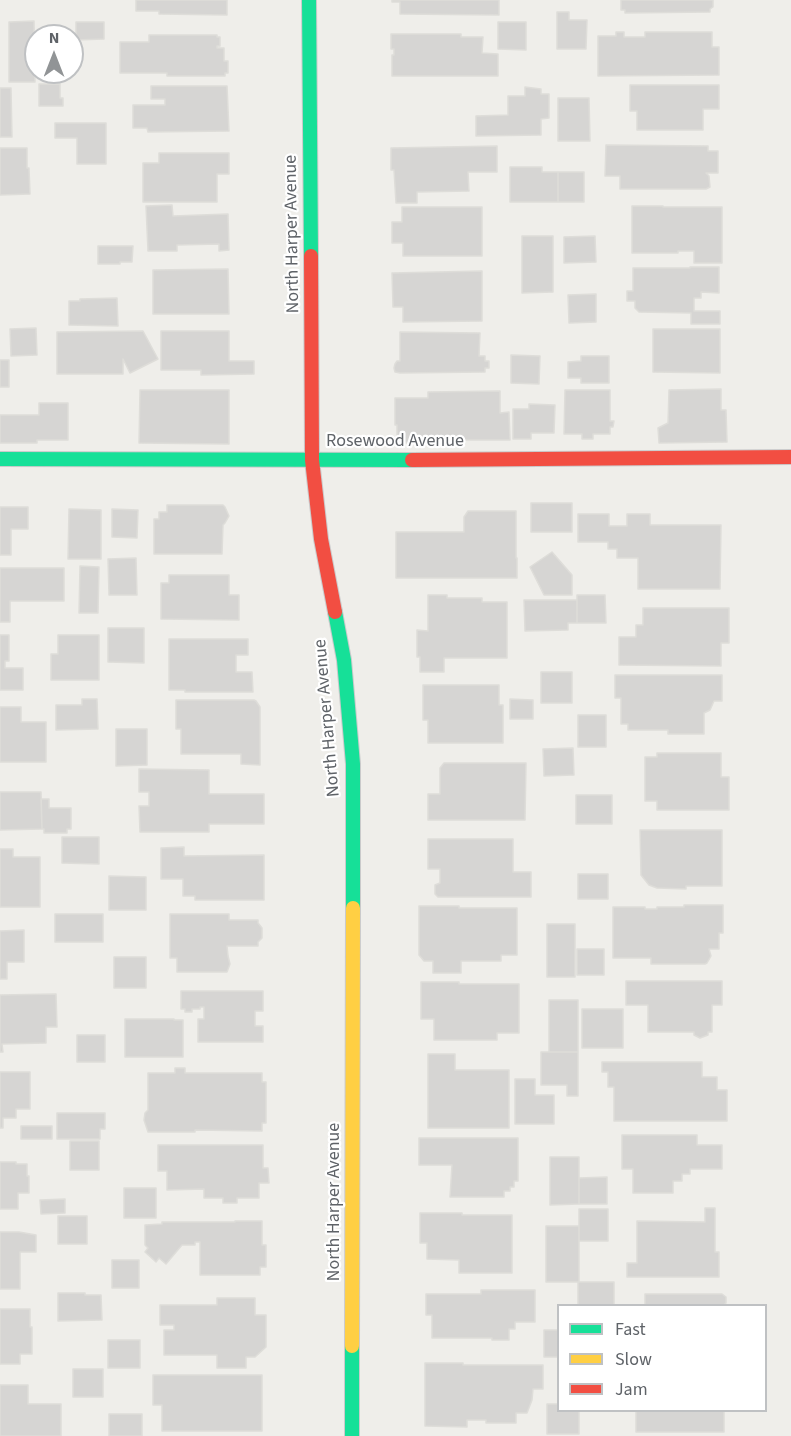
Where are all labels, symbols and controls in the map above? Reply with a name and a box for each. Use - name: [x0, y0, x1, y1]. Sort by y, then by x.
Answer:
- north arrow: [24, 24, 84, 84]
- text: N: [49, 27, 59, 49]
- street label: North Harper Avenue: [281, 155, 305, 313]
- street label: Rosewood Avenue: [326, 431, 464, 453]
- street label: North Harper Avenue: [310, 638, 346, 798]
- street label: North Harper Avenue: [324, 1123, 346, 1281]
- legend: [557, 1304, 767, 1412]
- text: Fast: [615, 1317, 646, 1342]
- text: Slow: [615, 1347, 652, 1372]
- text: Jam: [615, 1377, 648, 1402]

